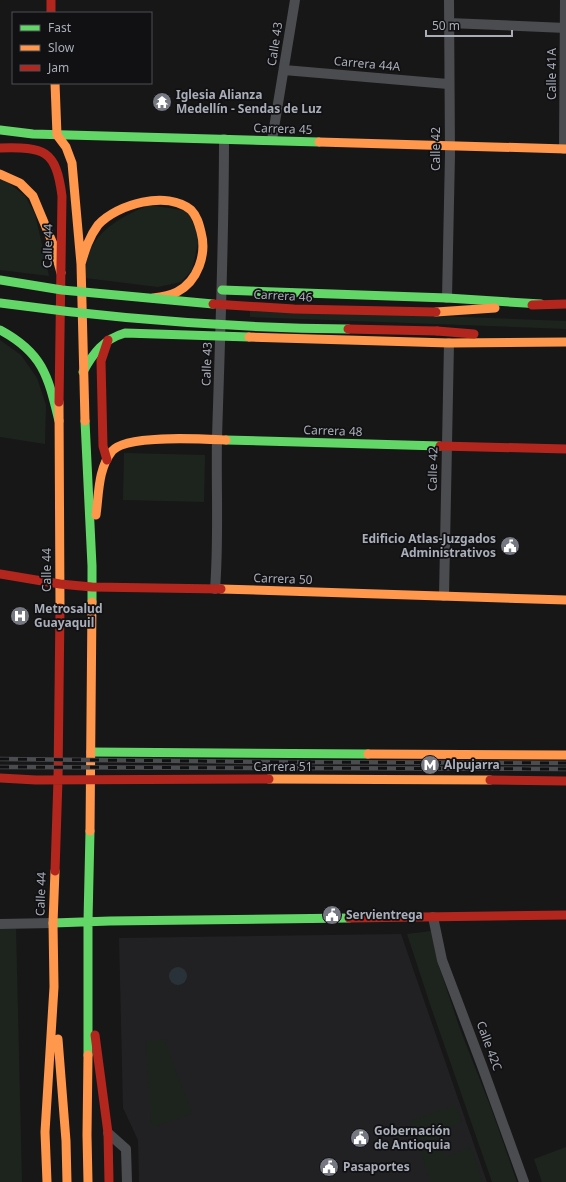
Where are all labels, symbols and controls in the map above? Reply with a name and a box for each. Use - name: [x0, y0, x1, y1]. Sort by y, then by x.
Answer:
- legend: [12, 12, 152, 84]
- scale bar: [426, 12, 512, 38]
- text: 50 m: [432, 17, 460, 34]
- text: Fast: [48, 19, 72, 36]
- street label: Calle 43: [263, 21, 286, 67]
- text: Slow: [48, 39, 75, 56]
- street label: Calle 41A: [543, 48, 560, 100]
- street label: Carrera 44A: [333, 52, 401, 75]
- text: Jam: [47, 59, 69, 76]
- place label: Iglesia Alianza Medellín - Sendas de Luz: [176, 86, 322, 117]
- temple icon: Iglesia Alianza Medellín - Sendas de Luz: [151, 91, 173, 113]
- street label: Carrera 45: [253, 119, 313, 138]
- street label: Calle 42: [427, 127, 444, 171]
- street label: Calle 44: [39, 224, 56, 268]
- street label: Carrera 46: [253, 285, 313, 306]
- street label: Calle 43: [197, 342, 216, 386]
- street label: Carrera 48: [303, 421, 363, 440]
- street label: Calle 42: [424, 447, 441, 491]
- place label: Edificio Atlas-Juzgados Administrativos: [362, 530, 496, 561]
- public building icon: Edificio Atlas-Juzgados Administrativos: [499, 535, 521, 557]
- street label: Calle 44: [38, 548, 55, 592]
- street label: Carrera 50: [253, 569, 313, 588]
- place label: Metrosalud Guayaquil: [34, 600, 103, 631]
- hospital icon: Metrosalud Guayaquil: [9, 605, 31, 627]
- metro station icon: Alpujarra: [419, 754, 441, 776]
- place label: Alpujarra: [444, 756, 500, 773]
- street label: Carrera 51: [253, 758, 313, 775]
- street label: Calle 44: [31, 872, 50, 916]
- public building icon: Servientrega: [321, 904, 343, 926]
- place label: Servientrega: [346, 906, 423, 923]
- street label: Calle 42C: [473, 1019, 506, 1073]
- place label: Gobernación de Antioquia: [374, 1122, 450, 1153]
- public building icon: Gobernación de Antioquia: [349, 1127, 371, 1149]
- public building icon: Pasaportes: [318, 1156, 340, 1178]
- place label: Pasaportes: [343, 1158, 410, 1175]

